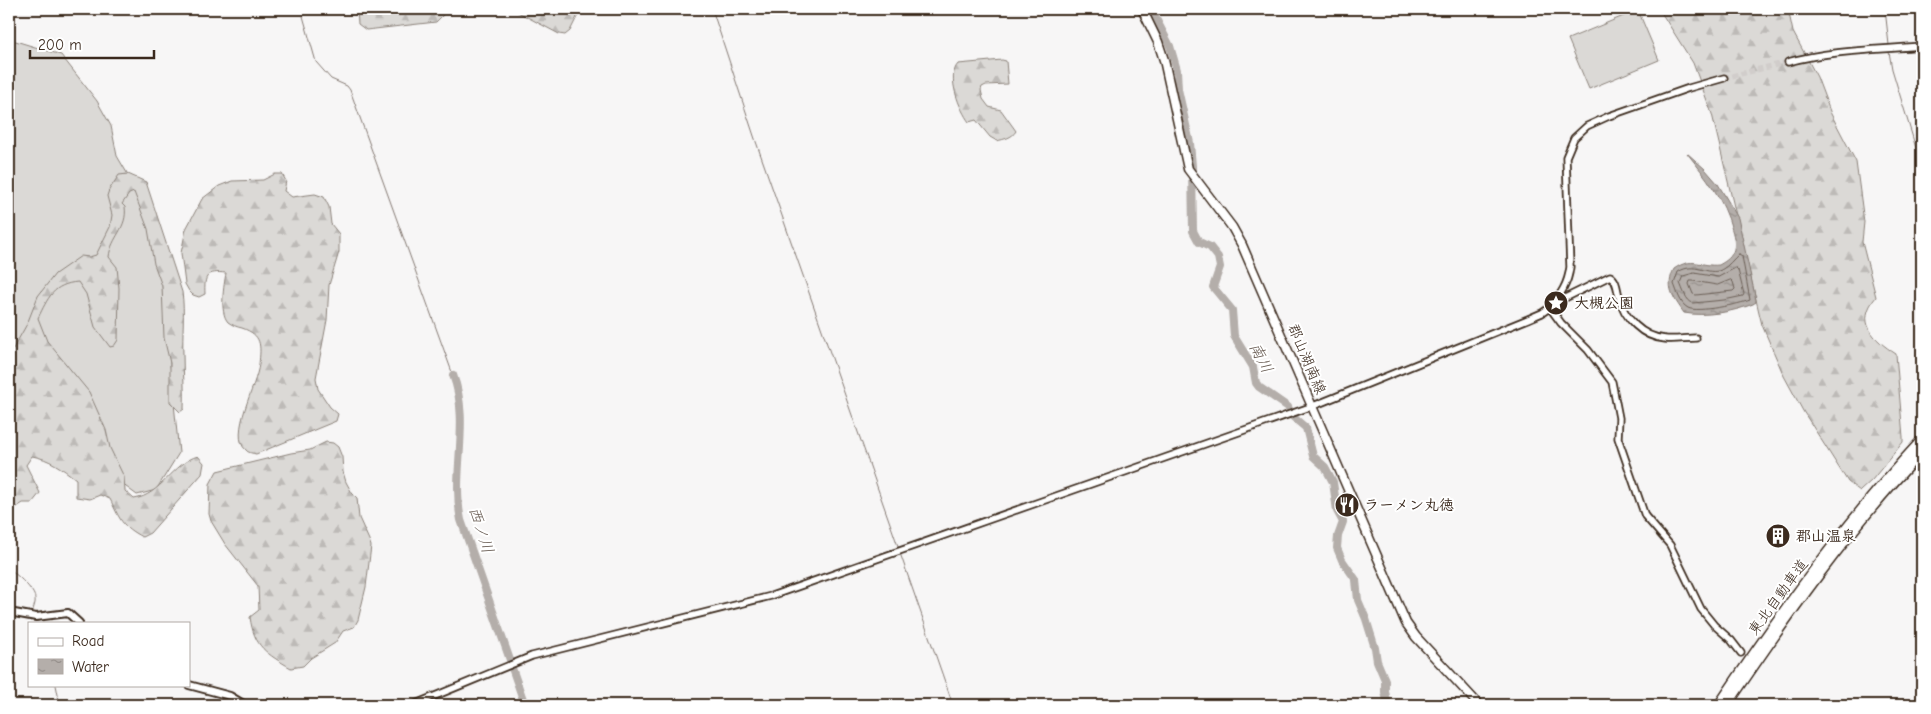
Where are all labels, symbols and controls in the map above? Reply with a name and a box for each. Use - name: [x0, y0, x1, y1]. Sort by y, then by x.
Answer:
- scale bar: [30, 28, 154, 60]
- text: 200 m: [38, 36, 82, 54]
- place icon: 大槻公園: [1543, 290, 1569, 316]
- place label: 大槻公園: [1574, 294, 1634, 312]
- street label: 郡山湖南線: [1284, 321, 1330, 397]
- water label: 南川: [1246, 340, 1276, 376]
- restaurant icon: ラーメン丸徳: [1334, 492, 1360, 518]
- place label: ラーメン丸徳: [1364, 496, 1454, 514]
- water label: 西ノ川: [465, 504, 497, 556]
- building icon: 郡山温泉: [1765, 523, 1791, 549]
- place label: 郡山温泉: [1796, 527, 1856, 545]
- street label: 東北自動車道: [1744, 555, 1812, 639]
- legend: [28, 622, 190, 686]
- text: Road: [72, 632, 104, 650]
- text: Water: [72, 658, 109, 676]

